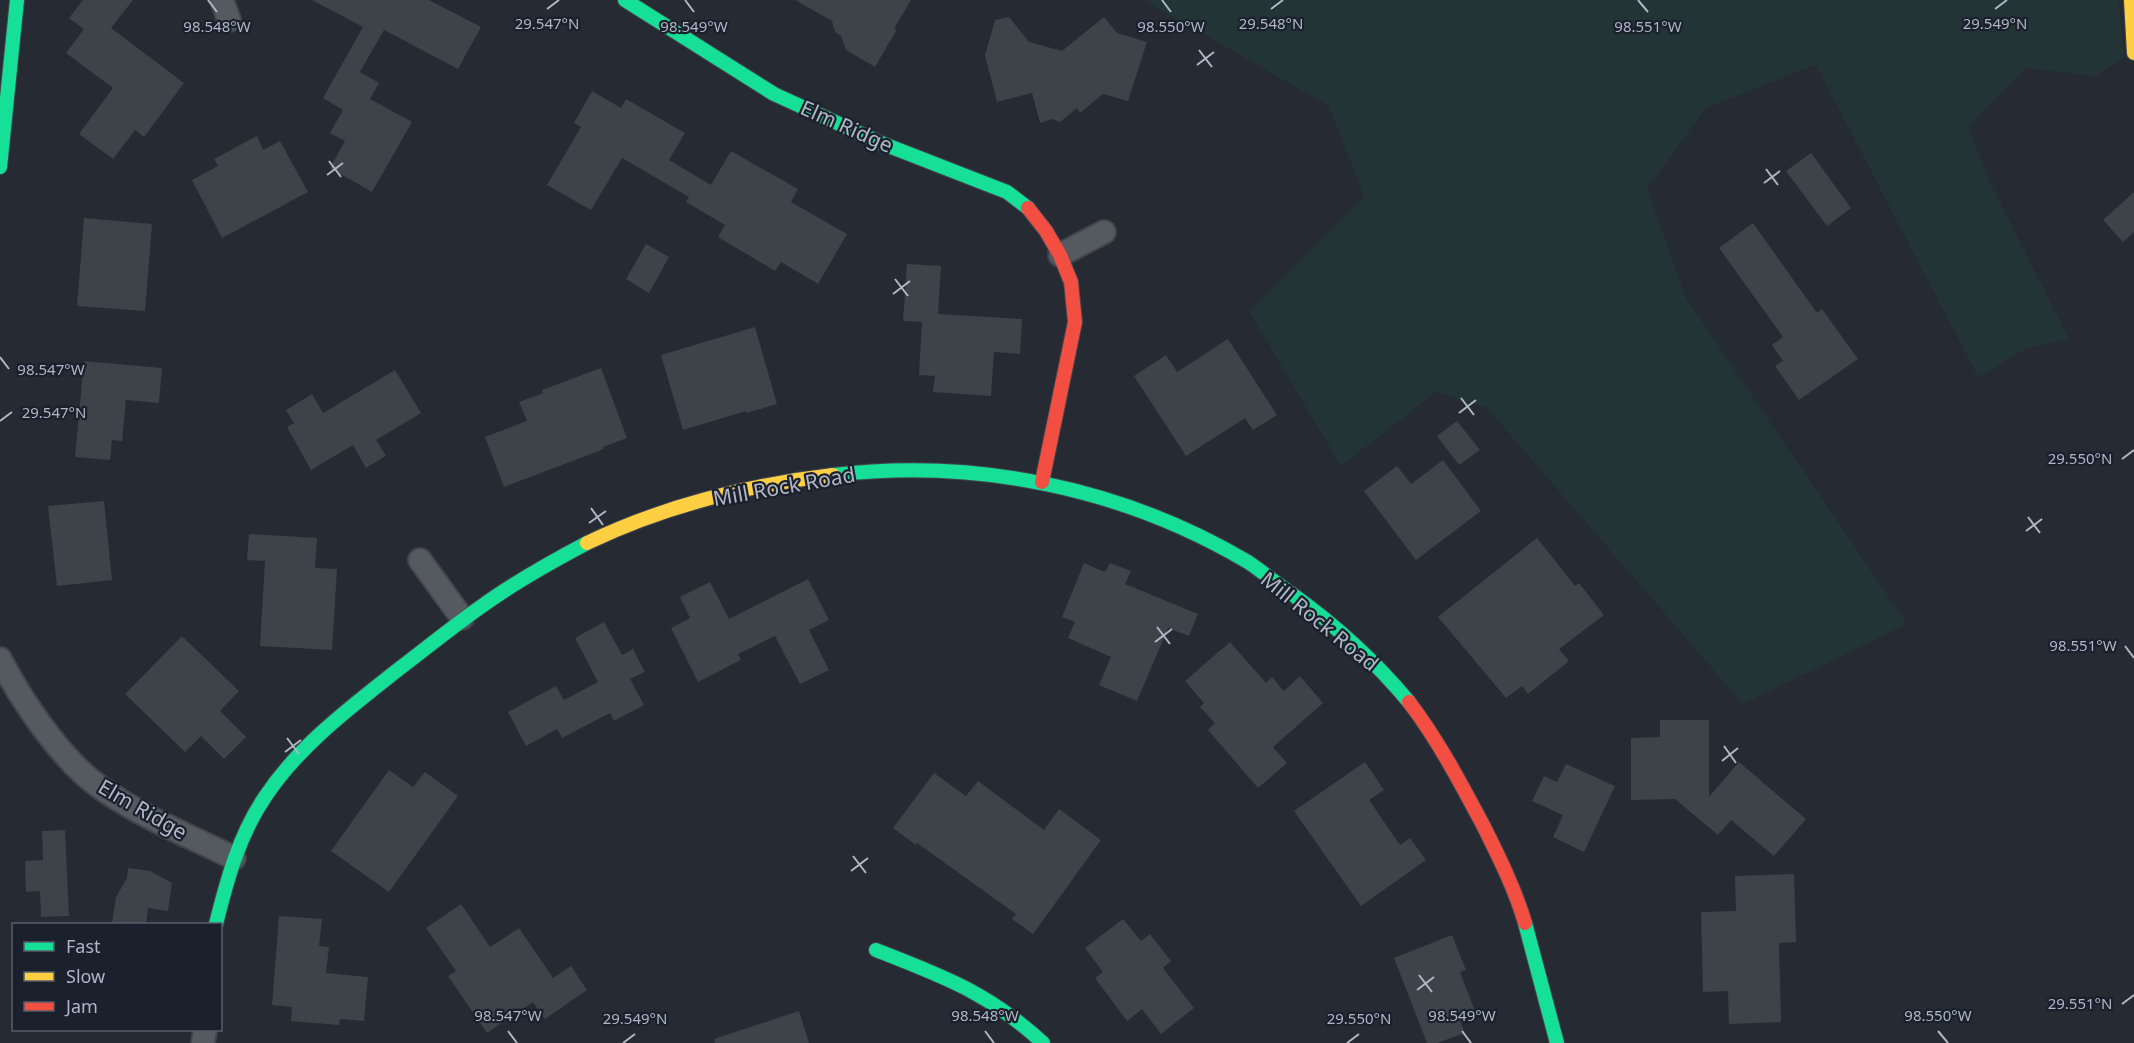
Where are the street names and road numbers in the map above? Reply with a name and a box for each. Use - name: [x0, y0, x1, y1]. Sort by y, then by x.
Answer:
- street label: Elm Ridge: [796, 93, 898, 159]
- street label: Mill Rock Road: [711, 460, 857, 512]
- street label: Mill Rock Road: [1255, 565, 1385, 677]
- street label: Elm Ridge: [93, 772, 193, 846]

